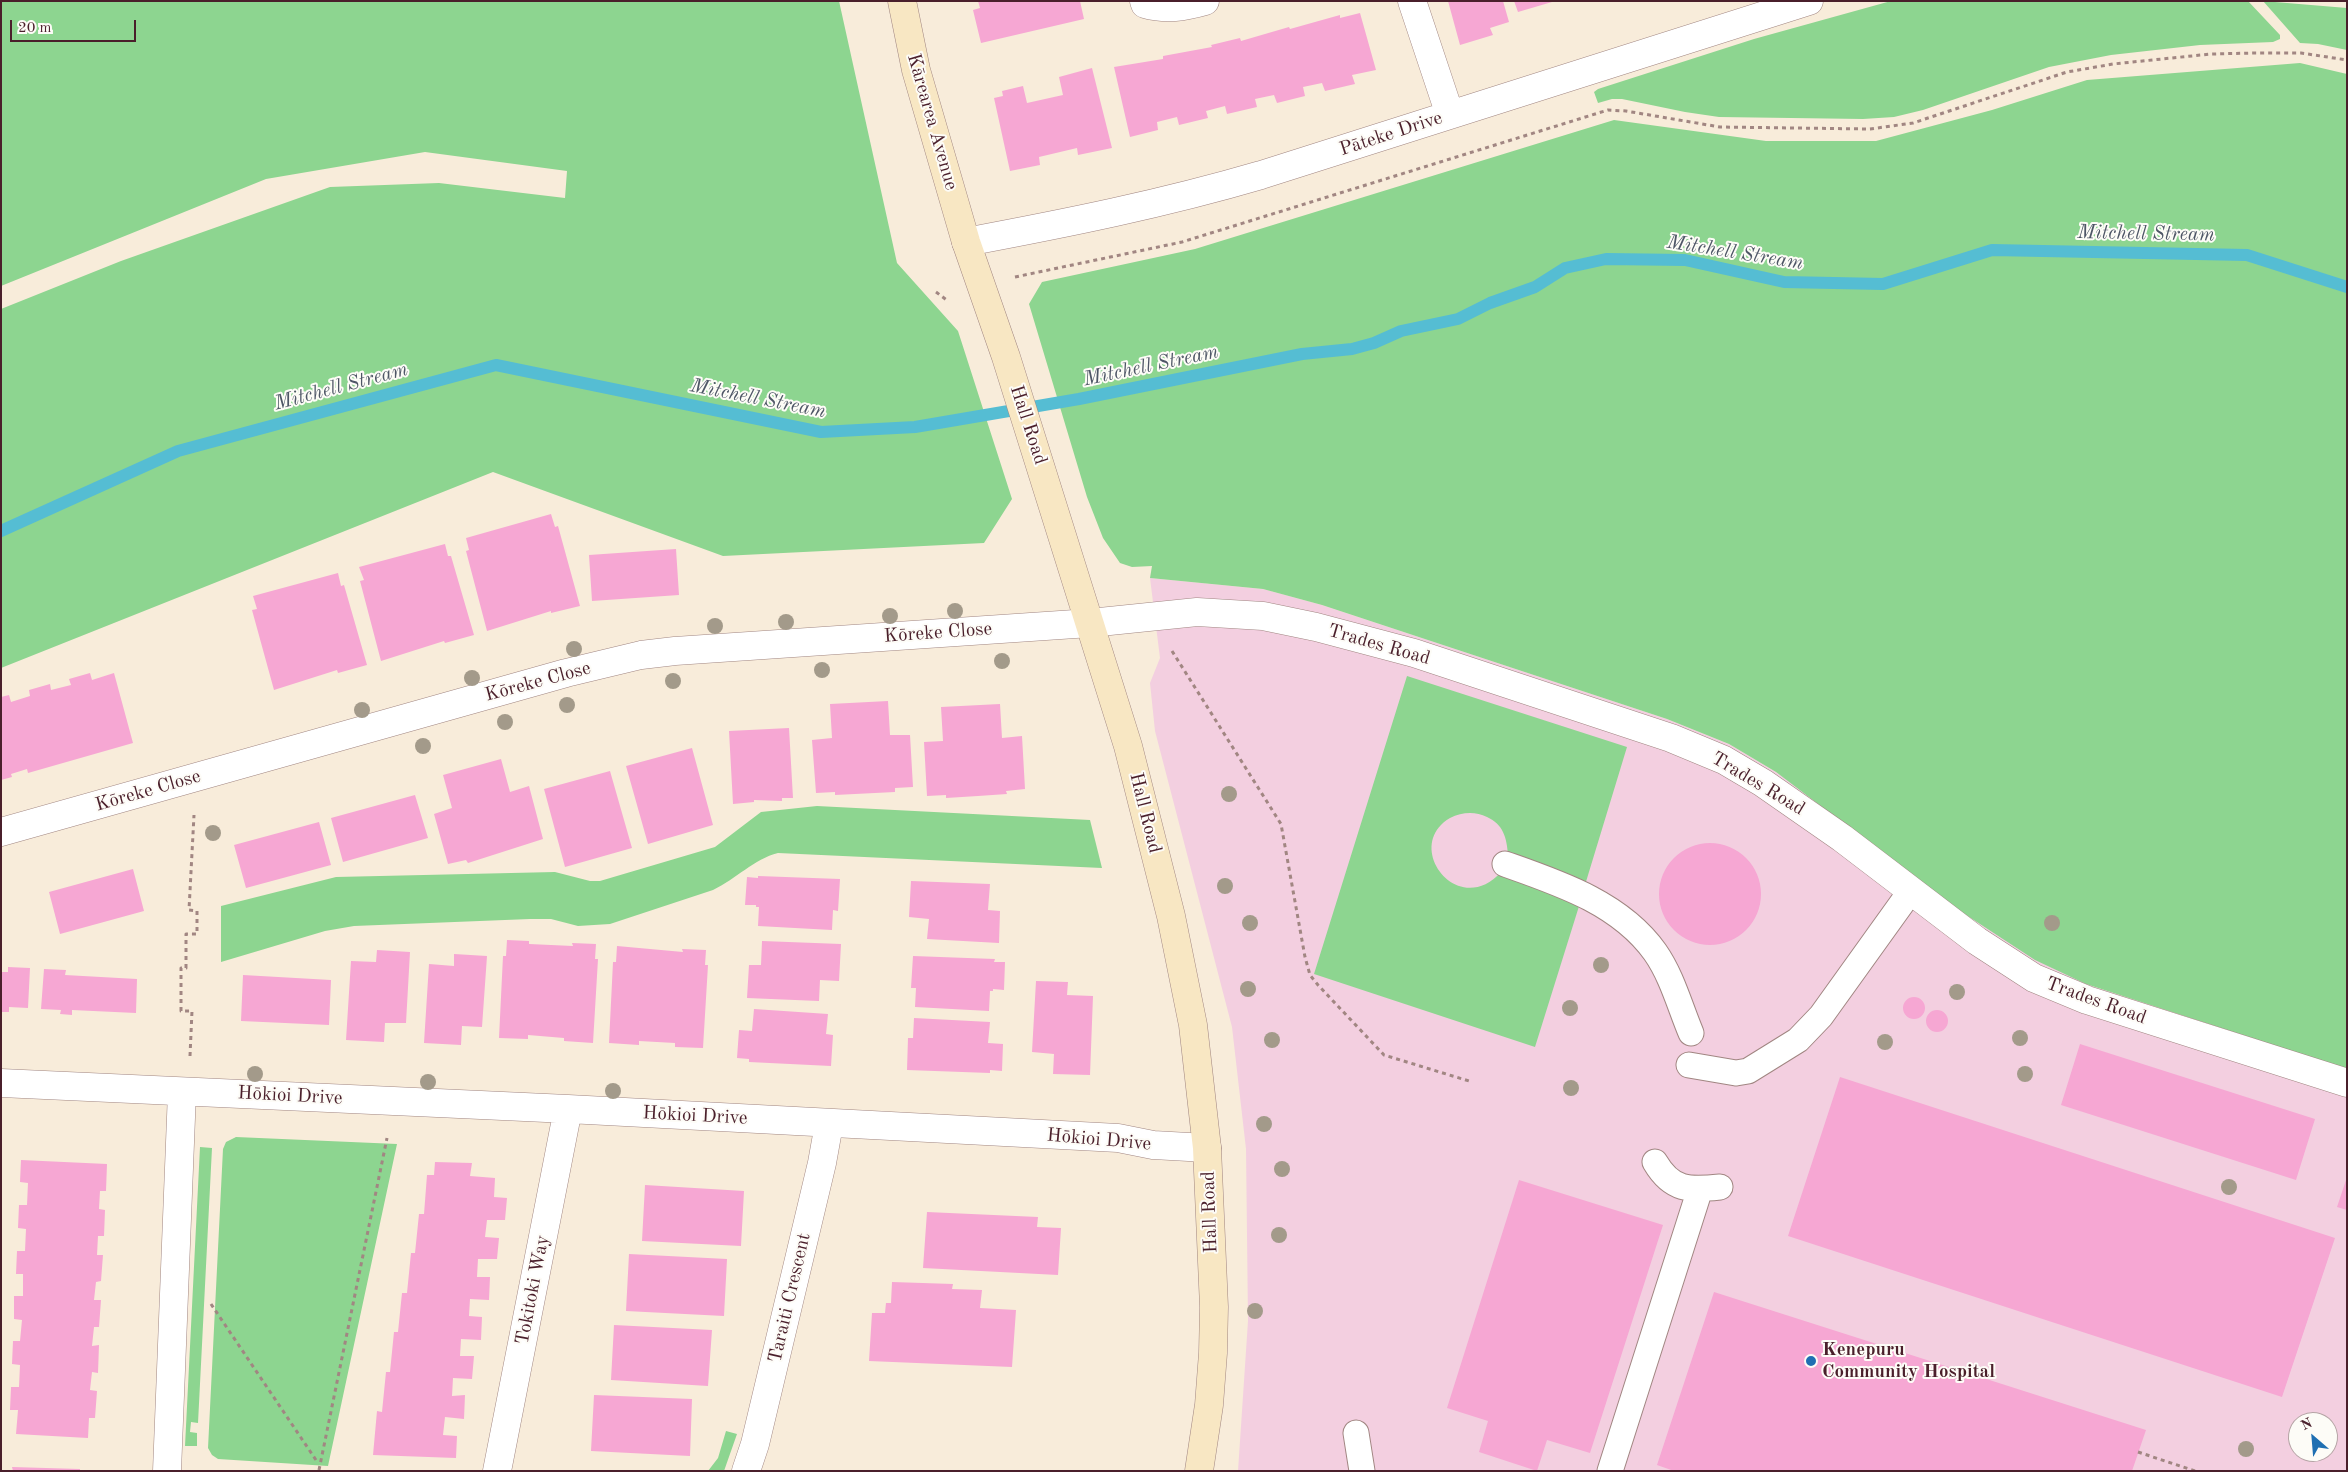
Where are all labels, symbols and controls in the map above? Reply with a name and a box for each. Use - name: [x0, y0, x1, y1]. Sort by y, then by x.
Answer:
- scale bar: [12, 10, 139, 42]
- text: 20 m: [18, 21, 52, 36]
- street label: Kārearea Avenue: [902, 51, 962, 193]
- street label: Pāteke Drive: [1337, 107, 1445, 161]
- water label: Mitchell Stream: [2077, 221, 2215, 247]
- water label: Mitchell Stream: [1665, 230, 1805, 276]
- water label: Mitchell Stream: [1081, 340, 1221, 392]
- water label: Mitchell Stream: [271, 358, 411, 416]
- water label: Mitchell Stream: [688, 374, 828, 424]
- street label: Hall Road: [1004, 382, 1052, 468]
- street label: Kōreke Close: [883, 618, 993, 648]
- street label: Trades Road: [1325, 620, 1433, 670]
- street label: Kōreke Close: [483, 657, 593, 707]
- street label: Trades Road: [1707, 747, 1809, 821]
- street label: Kōreke Close: [93, 765, 203, 817]
- street label: Hall Road: [1124, 770, 1166, 856]
- street label: Trades Road: [2043, 972, 2149, 1030]
- street label: Hōkioi Drive: [237, 1082, 343, 1110]
- street label: Hōkioi Drive: [642, 1102, 748, 1130]
- street label: Hōkioi Drive: [1046, 1124, 1152, 1156]
- street label: Hall Road: [1197, 1170, 1223, 1254]
- street label: Taraiti Crescent: [764, 1231, 816, 1365]
- street label: Tokitoki Way: [511, 1233, 555, 1347]
- place label: Kenepuru Community Hospital: [1822, 1339, 1995, 1383]
- marker: Kenepuru Community Hospital: [1804, 1354, 1818, 1368]
- north arrow: [2288, 1412, 2338, 1462]
- text: N: [2299, 1416, 2315, 1433]

